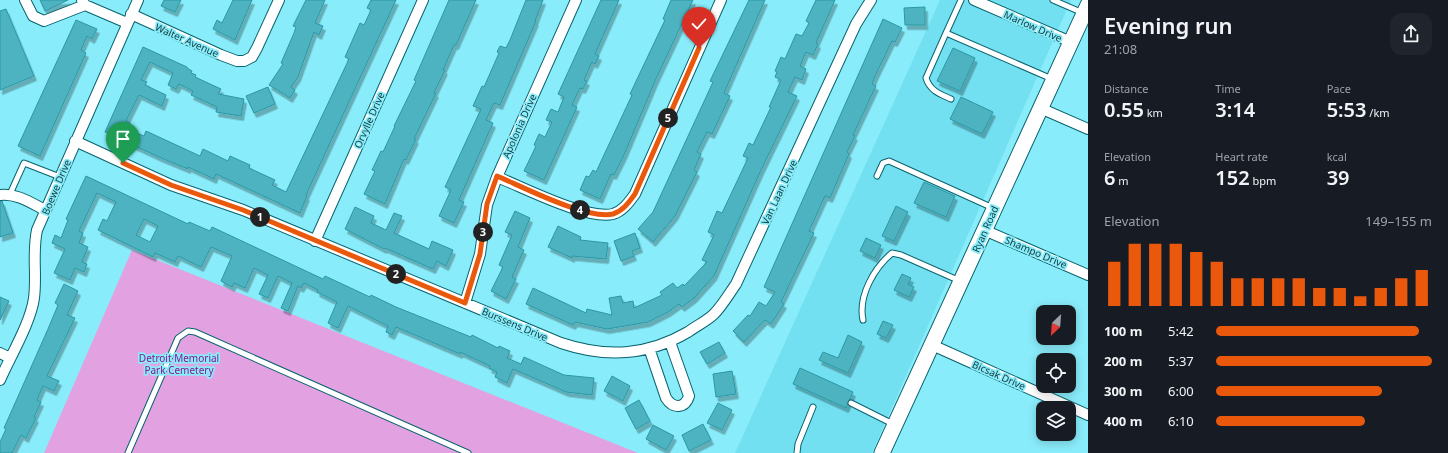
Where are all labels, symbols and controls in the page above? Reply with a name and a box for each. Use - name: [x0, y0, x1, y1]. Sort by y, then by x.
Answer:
- pin: [682, 7.0, 716, 48]
- street label: Marlow Drive: [1002, 7, 1065, 45]
- text: Evening run: [1104, 10, 1233, 40]
- icon: check: [688, 13, 710, 35]
- button: share: [1390, 13, 1432, 55]
- street label: Walter Avenue: [153, 20, 221, 60]
- text: 21:08: [1104, 40, 1137, 58]
- text: Distance: [1104, 81, 1149, 96]
- text: Time: [1215, 81, 1241, 96]
- text: Pace: [1327, 81, 1351, 96]
- street label: Orvylle Drive: [350, 89, 388, 150]
- street label: Apolonia Drive: [499, 91, 540, 160]
- text: 0.55: [1104, 96, 1144, 123]
- text: 3:14: [1215, 96, 1255, 123]
- text: 5:53: [1327, 96, 1367, 123]
- text: km: [1144, 105, 1163, 120]
- text: /km: [1367, 105, 1390, 120]
- pin: 5: [658, 108, 678, 128]
- text: 5: [665, 110, 671, 125]
- pin: [106, 122, 140, 163]
- icon: arrive: [112, 128, 134, 150]
- text: Elevation: [1104, 149, 1151, 164]
- text: Heart rate: [1215, 149, 1268, 164]
- text: kcal: [1327, 149, 1347, 164]
- street label: Boewe Drive: [38, 157, 74, 217]
- street label: Van Laan Drive: [758, 157, 800, 227]
- text: 6: [1104, 164, 1115, 191]
- text: 152: [1215, 164, 1250, 191]
- text: 39: [1327, 164, 1350, 191]
- text: m: [1115, 173, 1129, 188]
- text: bpm: [1250, 173, 1276, 188]
- pin: 4: [570, 200, 590, 220]
- text: 4: [577, 202, 583, 217]
- street label: Ryan Road: [968, 203, 1002, 255]
- pin: 1: [250, 207, 270, 227]
- text: 1: [257, 209, 263, 224]
- text: Elevation: [1104, 212, 1160, 230]
- text: 149–155 m: [1365, 212, 1432, 230]
- pin: 3: [473, 222, 493, 242]
- text: 3: [480, 224, 486, 239]
- street label: Shampo Drive: [1003, 233, 1070, 272]
- pin: 2: [386, 264, 406, 284]
- text: 2: [393, 266, 399, 281]
- street label: Burssens Drive: [480, 304, 550, 344]
- north arrow: [1036, 305, 1076, 345]
- map controls: [1036, 305, 1076, 441]
- text: 100 m: [1104, 322, 1142, 340]
- text: 5:42: [1168, 322, 1194, 340]
- park label: Detroit Memorial Park Cemetery: [139, 351, 219, 377]
- text: 200 m: [1104, 352, 1142, 370]
- text: 5:37: [1168, 352, 1194, 370]
- button: locate: [1036, 353, 1076, 393]
- street label: Bicsak Drive: [970, 357, 1028, 393]
- text: 300 m: [1104, 382, 1142, 400]
- text: 6:00: [1168, 382, 1194, 400]
- button: layers: [1036, 401, 1076, 441]
- text: 400 m: [1104, 412, 1142, 430]
- text: 6:10: [1168, 412, 1194, 430]

